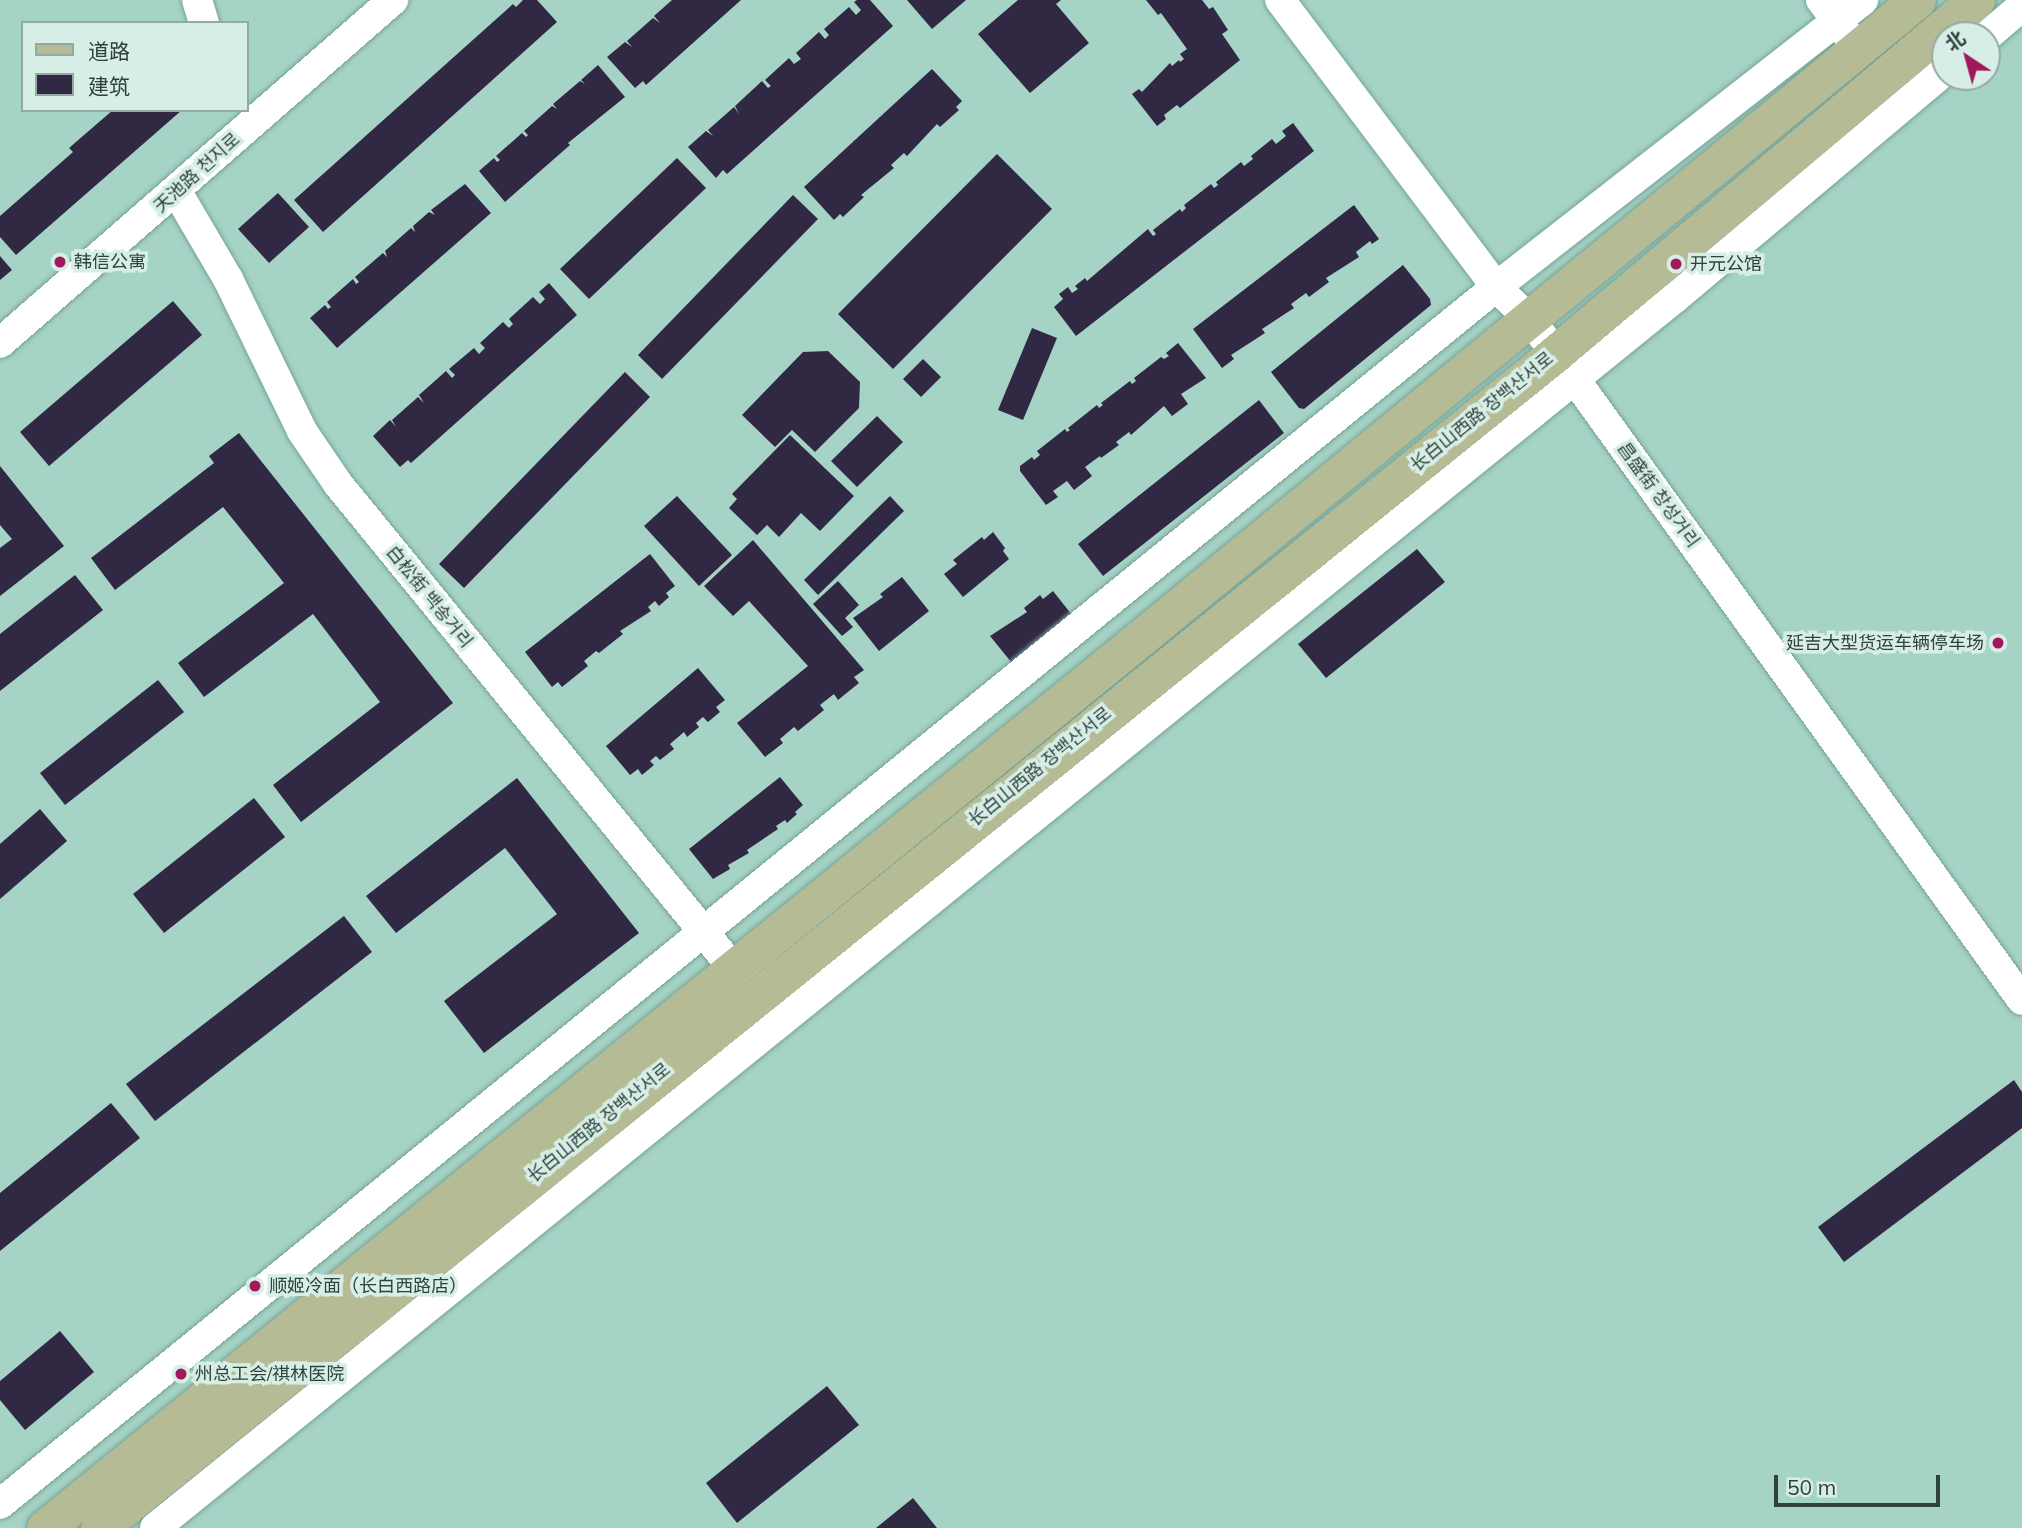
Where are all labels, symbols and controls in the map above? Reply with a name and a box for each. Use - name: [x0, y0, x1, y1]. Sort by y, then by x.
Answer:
- legend: [21, 21, 248, 112]
- north arrow: [1931, 21, 2001, 91]
- text: 北: [1940, 25, 1970, 56]
- text: 道路: [88, 38, 130, 64]
- text: 建筑: [88, 73, 130, 99]
- street label: 天池路 천지로: [150, 129, 244, 217]
- place label: 韩信公寓: [74, 251, 146, 273]
- place label: 开元公馆: [1690, 253, 1762, 275]
- marker: 韩信公寓: [52, 254, 68, 270]
- marker: 开元公馆: [1668, 256, 1684, 272]
- street label: 长白山西路 장백산서로: [1406, 348, 1558, 476]
- street label: 昌盛街 창성거리: [1613, 438, 1703, 552]
- street label: 白松街 백송거리: [381, 542, 477, 652]
- place label: 延吉大型货运车辆停车场: [1786, 632, 1984, 654]
- marker: 延吉大型货运车辆停车场: [1990, 635, 2006, 651]
- street label: 长白山西路 장백산서로: [964, 703, 1116, 831]
- street label: 长白山西路 장백산서로: [523, 1059, 675, 1187]
- place label: 顺姬冷面（长白西路店）: [269, 1275, 467, 1297]
- marker: 顺姬冷面（长白西路店）: [247, 1278, 263, 1294]
- place label: 州总工会/祺林医院: [195, 1363, 344, 1385]
- marker: 州总工会/祺林医院: [173, 1366, 189, 1382]
- scale bar: [1777, 1462, 1943, 1506]
- text: 50 m: [1787, 1474, 1836, 1500]

